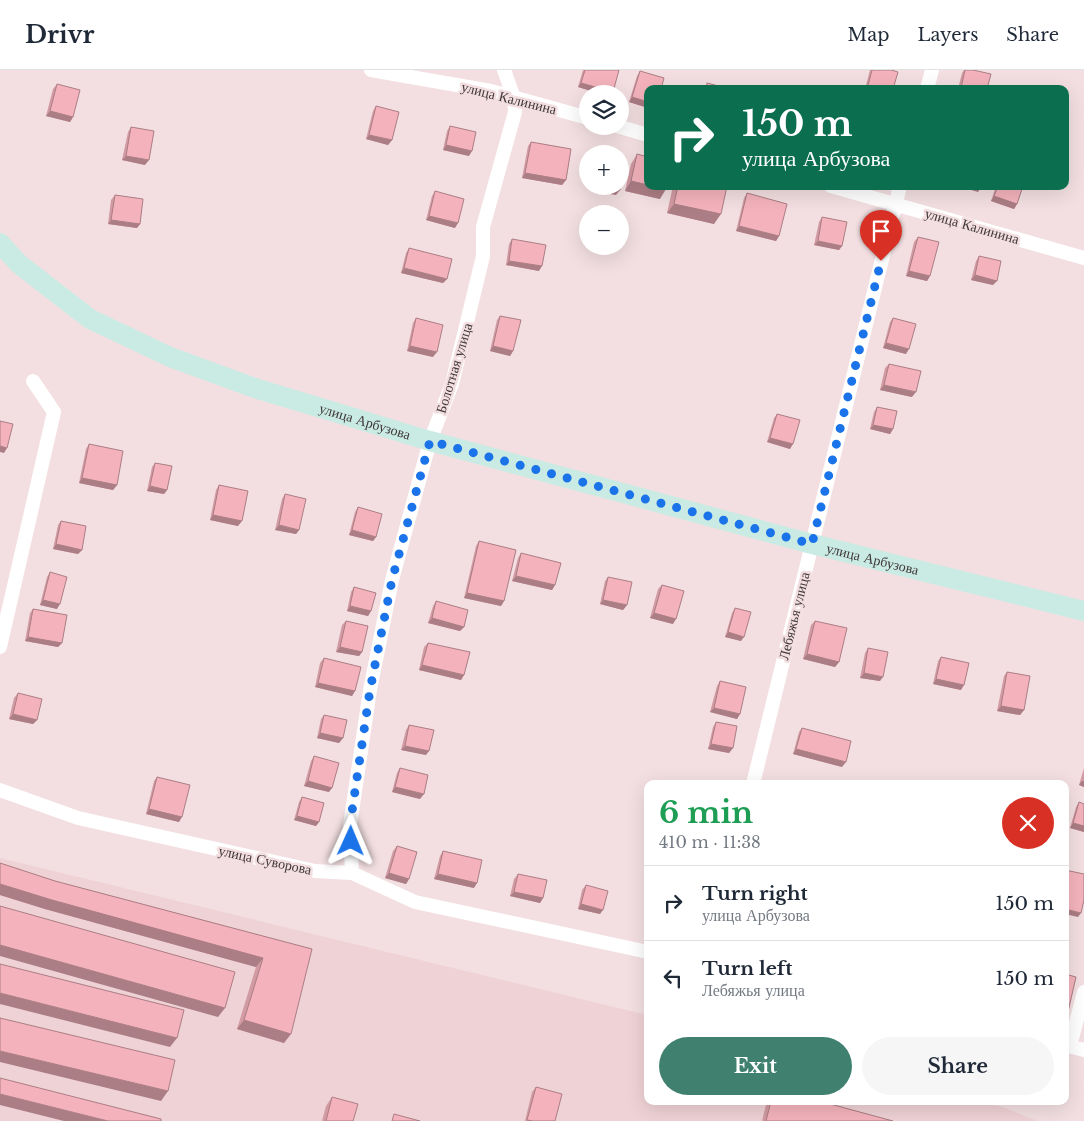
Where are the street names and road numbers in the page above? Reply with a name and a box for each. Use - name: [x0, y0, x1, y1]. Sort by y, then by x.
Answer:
- street label: улица Калинина: [460, 78, 559, 119]
- street label: улица Калинина: [923, 204, 1022, 248]
- street label: Болотная улица: [432, 320, 477, 415]
- street label: улица Арбузова: [317, 399, 413, 444]
- street label: улица Арбузова: [825, 539, 921, 579]
- street label: Лебяжья улица: [774, 569, 814, 662]
- street label: улица Суворова: [217, 841, 314, 879]

